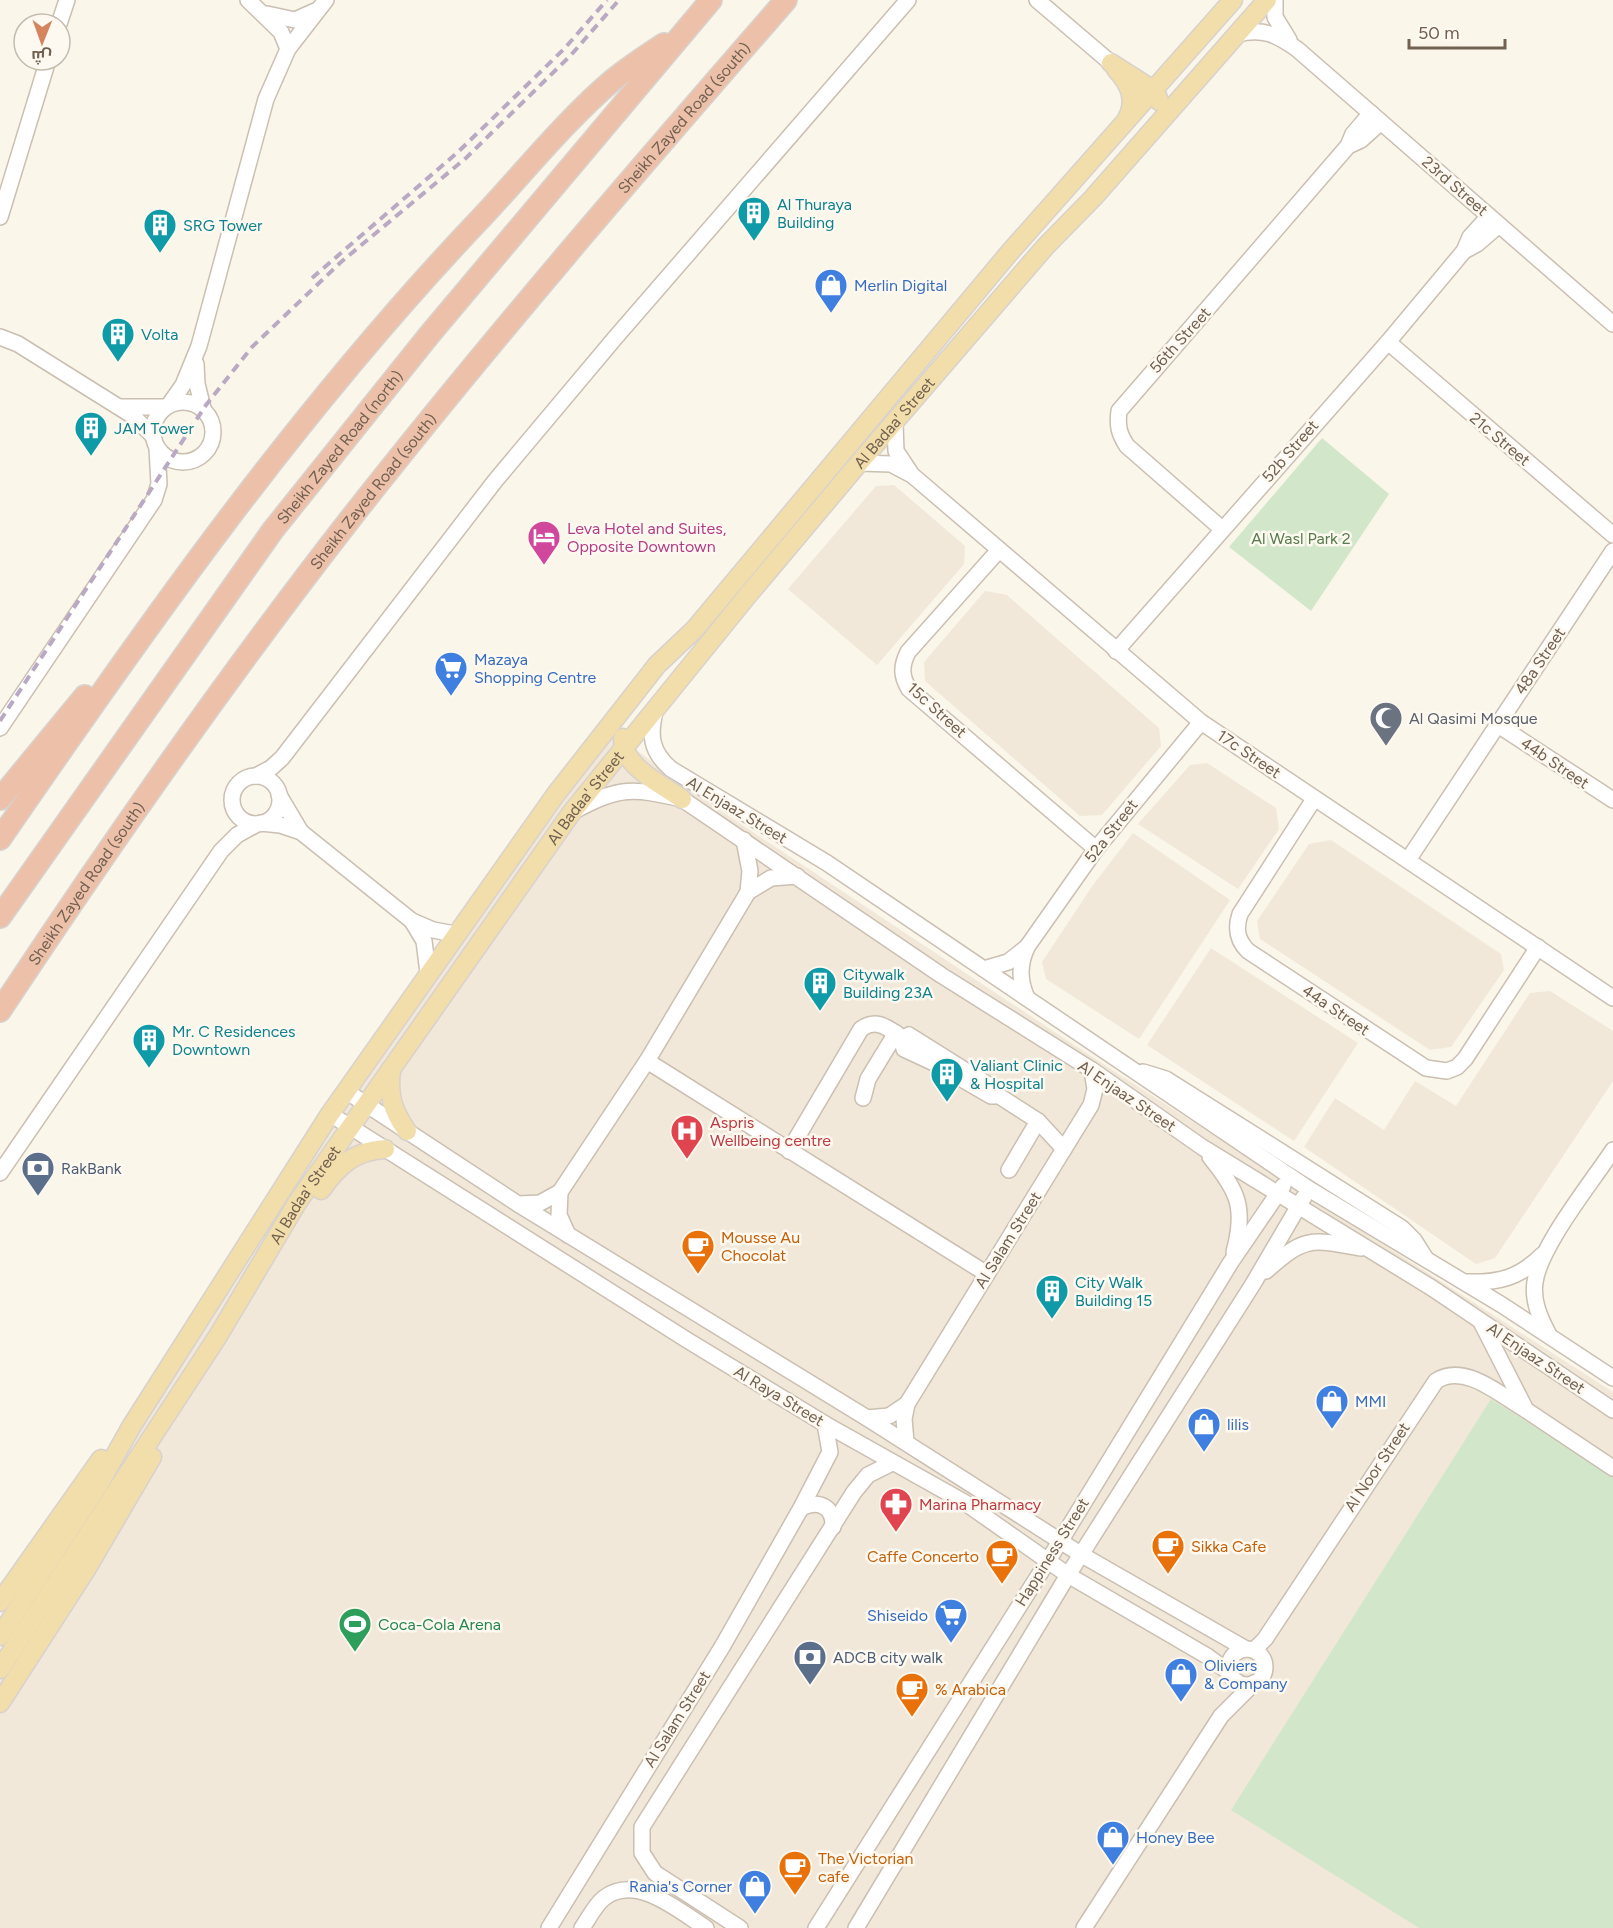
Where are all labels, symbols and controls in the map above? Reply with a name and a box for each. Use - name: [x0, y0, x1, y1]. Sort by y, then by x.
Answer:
- north arrow: [12, 12, 72, 72]
- scale bar: [1409, 12, 1505, 50]
- text: 50 m: [1418, 22, 1460, 44]
- street label: Sheikh Zayed Road (south): [614, 38, 754, 197]
- text: ش: [31, 47, 52, 66]
- street label: 23rd Street: [1418, 152, 1492, 220]
- building icon: Al Thuraya Building: [736, 195, 772, 242]
- place label: Al Thuraya Building: [777, 195, 852, 232]
- building icon: SRG Tower: [142, 207, 178, 254]
- place label: SRG Tower: [183, 216, 263, 235]
- shop icon: Merlin Digital: [813, 267, 849, 314]
- place label: Merlin Digital: [854, 276, 947, 295]
- street label: 56th Street: [1146, 303, 1214, 377]
- building icon: Volta: [100, 316, 136, 363]
- place label: Volta: [141, 325, 178, 344]
- street label: Sheikh Zayed Road (north): [272, 366, 407, 528]
- street label: Al Badaa' Street: [849, 373, 938, 472]
- street label: 21c Street: [1466, 408, 1534, 470]
- street label: Sheikh Zayed Road (south): [306, 409, 440, 573]
- building icon: JAM Tower: [73, 410, 109, 457]
- street label: 52b Street: [1258, 416, 1322, 486]
- place label: JAM Tower: [114, 419, 195, 438]
- hotel icon: Leva Hotel and Suites, Opposite Downtown: [526, 519, 562, 566]
- place label: Leva Hotel and Suites, Opposite Downtown: [567, 519, 726, 556]
- park label: Al Wasl Park 2: [1251, 529, 1351, 548]
- street label: 48a Street: [1511, 624, 1569, 698]
- supermarket icon: Mazaya Shopping Centre: [433, 650, 469, 697]
- place label: Mazaya Shopping Centre: [474, 650, 597, 687]
- street label: 15c Street: [903, 678, 971, 742]
- mosque icon: Al Qasimi Mosque: [1368, 700, 1404, 747]
- place label: Al Qasimi Mosque: [1409, 709, 1538, 728]
- street label: 17c Street: [1214, 726, 1284, 782]
- street label: 44b Street: [1517, 733, 1593, 793]
- street label: Al Badaa' Street: [543, 747, 627, 848]
- street label: Al Enjaaz Street: [683, 773, 791, 847]
- street label: 52a Street: [1080, 796, 1142, 866]
- street label: Sheikh Zayed Road (south): [24, 798, 149, 969]
- building icon: Citywalk Building 23A: [802, 965, 838, 1012]
- place label: Citywalk Building 23A: [843, 965, 933, 1002]
- street label: 44a Street: [1299, 981, 1373, 1039]
- building icon: Mr. C Residences Downtown: [131, 1022, 167, 1069]
- place label: Mr. C Residences Downtown: [172, 1022, 296, 1059]
- building icon: Valiant Clinic & Hospital: [929, 1056, 965, 1103]
- place label: Valiant Clinic & Hospital: [970, 1056, 1063, 1093]
- street label: Al Enjaaz Street: [1074, 1056, 1180, 1136]
- hospital icon: Aspris Wellbeing centre: [669, 1113, 705, 1160]
- place label: Aspris Wellbeing centre: [710, 1113, 831, 1150]
- street label: Al Badaa' Street: [265, 1142, 344, 1247]
- bank icon: RakBank: [20, 1150, 56, 1197]
- place label: RakBank: [61, 1159, 122, 1178]
- street label: Al Salam Street: [971, 1188, 1045, 1292]
- cafe icon: Mousse Au Chocolat: [680, 1228, 716, 1275]
- place label: Mousse Au Chocolat: [721, 1228, 800, 1265]
- building icon: City Walk Building 15: [1034, 1273, 1070, 1320]
- place label: City Walk Building 15: [1075, 1273, 1152, 1310]
- street label: Al Enjaaz Street: [1483, 1318, 1589, 1398]
- street label: Al Raya Street: [731, 1362, 827, 1430]
- shop icon: MMI: [1314, 1383, 1350, 1430]
- place label: MMI: [1355, 1392, 1386, 1411]
- shop icon: lilis: [1186, 1406, 1222, 1453]
- place label: lilis: [1227, 1415, 1249, 1434]
- street label: Al Noor Street: [1340, 1419, 1414, 1515]
- pharmacy icon: Marina Pharmacy: [878, 1486, 914, 1533]
- street label: Happiness Street: [1011, 1494, 1093, 1610]
- place label: Marina Pharmacy: [919, 1495, 1042, 1514]
- cafe icon: Sikka Cafe: [1150, 1528, 1186, 1575]
- place label: Sikka Cafe: [1191, 1537, 1267, 1556]
- cafe icon: Caffe Concerto: [984, 1538, 1020, 1585]
- place label: Caffe Concerto: [867, 1547, 979, 1566]
- supermarket icon: Shiseido: [933, 1597, 969, 1644]
- sports icon: Coca-Cola Arena: [337, 1606, 373, 1653]
- place label: Shiseido: [867, 1606, 928, 1625]
- place label: Coca-Cola Arena: [378, 1615, 501, 1634]
- bank icon: ADCB city walk: [792, 1639, 828, 1686]
- place label: ADCB city walk: [833, 1648, 943, 1667]
- shop icon: Oliviers & Company: [1163, 1656, 1199, 1703]
- place label: Oliviers & Company: [1204, 1656, 1288, 1693]
- street label: Al Salam Street: [640, 1667, 714, 1771]
- cafe icon: % Arabica: [894, 1671, 930, 1718]
- place label: % Arabica: [935, 1680, 1006, 1699]
- shop icon: Honey Bee: [1095, 1819, 1131, 1866]
- place label: Honey Bee: [1136, 1828, 1215, 1847]
- cafe icon: The Victorian cafe: [777, 1849, 813, 1896]
- place label: The Victorian cafe: [818, 1849, 913, 1886]
- shop icon: Rania's Corner: [737, 1868, 773, 1915]
- place label: Rania's Corner: [629, 1877, 733, 1896]

